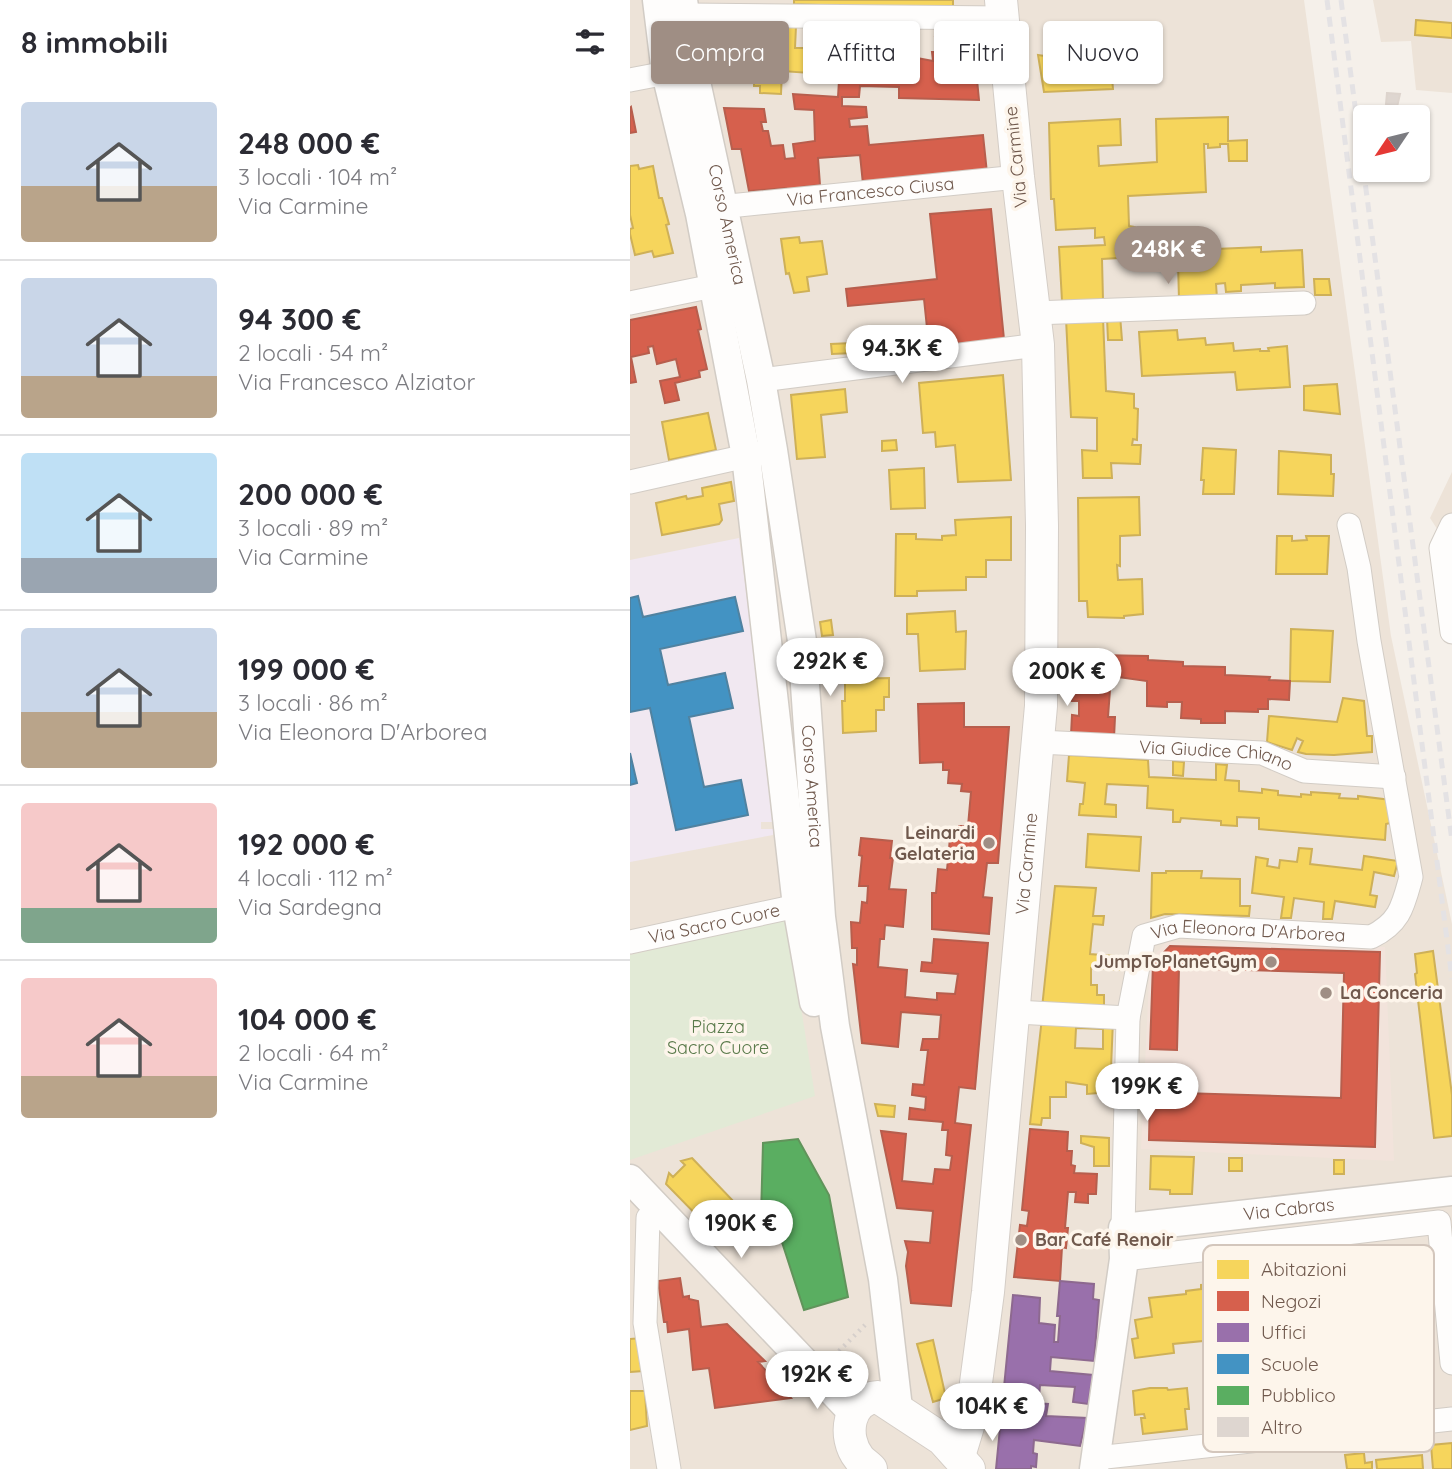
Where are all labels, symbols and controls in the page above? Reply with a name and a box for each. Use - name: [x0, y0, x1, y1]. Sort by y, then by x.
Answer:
- chip: Compra: [651, 21, 789, 84]
- chip: Affitta: [803, 21, 920, 84]
- chip: Filtri: [934, 21, 1029, 84]
- chip: Nuovo: [1043, 21, 1163, 84]
- text: 8 immobili: [21, 23, 168, 61]
- icon: filters: [571, 23, 609, 61]
- street label: Via Carmine: [999, 105, 1032, 209]
- north arrow: [1353, 105, 1430, 182]
- map controls: [1353, 105, 1430, 182]
- text: 248 000 €: [238, 124, 380, 162]
- icon: home: [77, 130, 161, 214]
- text: 3 locali · 104 m²: [238, 162, 397, 191]
- street label: Corso America: [703, 162, 752, 287]
- street label: Via Francesco Ciusa: [786, 171, 955, 211]
- text: Via Carmine: [238, 191, 368, 220]
- pin: 248K €: [1111, 226, 1225, 286]
- text: 248K €: [1130, 234, 1206, 263]
- text: 94 300 €: [238, 300, 361, 338]
- icon: home: [77, 306, 161, 390]
- pin: 94.3K €: [837, 326, 967, 385]
- text: 94.3K €: [862, 333, 942, 362]
- text: 2 locali · 54 m²: [238, 338, 388, 367]
- text: Via Francesco Alziator: [238, 367, 475, 396]
- text: 200 000 €: [238, 475, 383, 513]
- icon: home: [77, 481, 161, 565]
- text: 3 locali · 89 m²: [238, 513, 388, 542]
- text: Via Carmine: [238, 542, 368, 571]
- pin: 292K €: [773, 638, 887, 698]
- text: 292K €: [792, 646, 868, 675]
- pin: 200K €: [1010, 648, 1124, 708]
- text: 199 000 €: [238, 650, 375, 688]
- icon: home: [77, 656, 161, 740]
- text: 200K €: [1028, 656, 1106, 685]
- text: 3 locali · 86 m²: [238, 688, 388, 717]
- text: Via Eleonora D'Arborea: [238, 717, 487, 746]
- street label: Corso America: [797, 724, 828, 849]
- street label: Via Giudice Chiano: [1139, 735, 1297, 776]
- street label: Via Carmine: [1010, 812, 1042, 916]
- place label: Leinardi Gelateria: [894, 821, 975, 865]
- text: 192 000 €: [238, 825, 375, 863]
- icon: home: [77, 831, 161, 915]
- marker: Leinardi Gelateria: [981, 835, 997, 851]
- text: 4 locali · 112 m²: [238, 863, 393, 892]
- text: Via Sardegna: [238, 892, 382, 921]
- street label: Via Sacro Cuore: [646, 898, 782, 949]
- street label: Via Eleonora D'Arborea: [1148, 914, 1346, 947]
- place label: JumpToPlanetGym: [1094, 950, 1257, 973]
- marker: JumpToPlanetGym: [1263, 954, 1279, 970]
- place label: La Conceria: [1340, 981, 1443, 1004]
- marker: La Conceria: [1318, 985, 1334, 1001]
- text: 104 000 €: [238, 1000, 377, 1038]
- icon: home: [77, 1006, 161, 1090]
- park label: Piazza Sacro Cuore: [667, 1015, 769, 1059]
- text: 2 locali · 64 m²: [238, 1038, 388, 1067]
- pin: 199K €: [1090, 1064, 1204, 1123]
- text: Via Carmine: [238, 1067, 368, 1096]
- text: 199K €: [1111, 1071, 1183, 1100]
- street label: Via Cabras: [1242, 1192, 1335, 1225]
- pin: 190K €: [684, 1200, 798, 1260]
- text: 190K €: [705, 1208, 777, 1237]
- place label: Bar Café Renoir: [1035, 1228, 1174, 1251]
- marker: Bar Café Renoir: [1013, 1232, 1029, 1248]
- legend: [1203, 1245, 1434, 1452]
- text: Abitazioni: [1261, 1257, 1347, 1281]
- text: Negozi: [1261, 1289, 1321, 1313]
- text: Uffici: [1261, 1320, 1306, 1344]
- pin: 192K €: [760, 1352, 874, 1411]
- text: Scuole: [1261, 1352, 1319, 1376]
- text: 192K €: [781, 1359, 853, 1388]
- text: Pubblico: [1261, 1383, 1336, 1407]
- pin: 104K €: [935, 1384, 1049, 1443]
- text: 104K €: [956, 1391, 1028, 1420]
- text: Altro: [1261, 1415, 1302, 1439]

